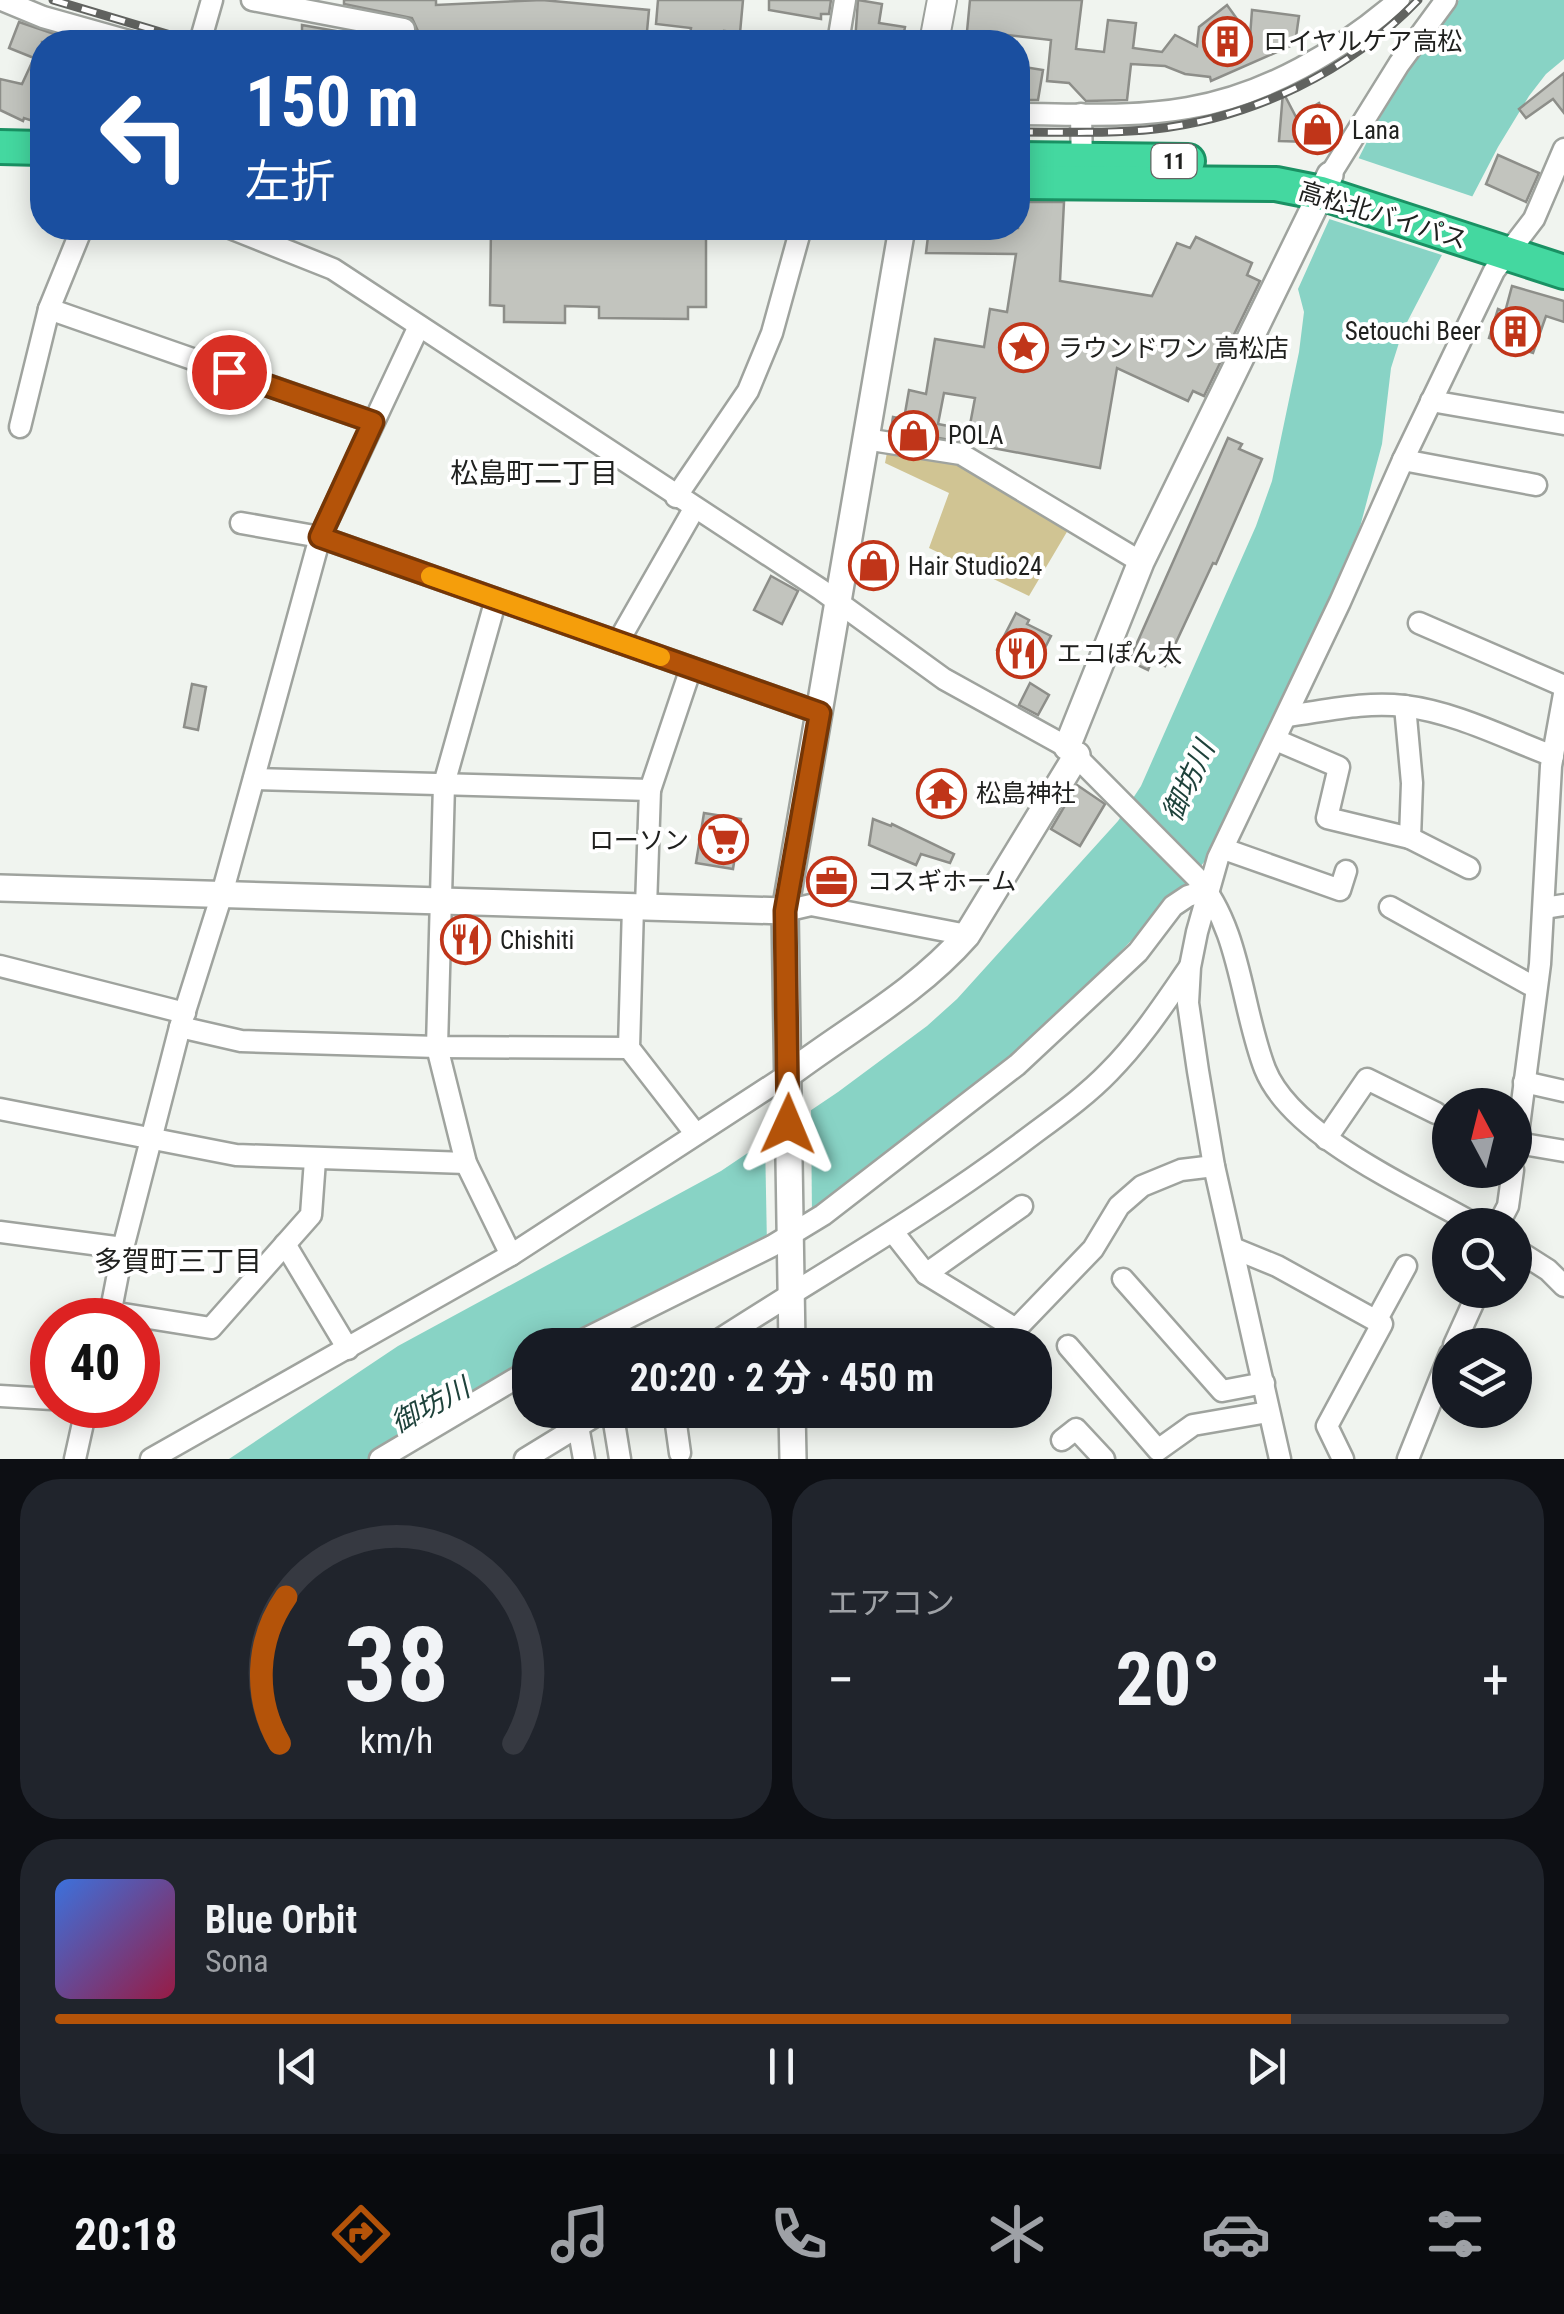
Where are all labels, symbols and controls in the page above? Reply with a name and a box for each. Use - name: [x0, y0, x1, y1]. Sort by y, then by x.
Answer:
- building icon: ロイヤルケア高松: [1202, 15, 1254, 67]
- place label: ロイヤルケア高松: [1263, 27, 1462, 56]
- text: 150 m: [245, 61, 419, 143]
- icon: left: [80, 70, 210, 200]
- shop icon: Lana: [1291, 104, 1343, 156]
- place label: Lana: [1352, 116, 1400, 145]
- road number: 11: [1152, 144, 1196, 178]
- text: 左折: [245, 155, 335, 208]
- street label: 高松北バイパス: [1295, 176, 1471, 255]
- building icon: Setouchi Beer: [1490, 305, 1542, 357]
- place label: Setouchi Beer: [1345, 317, 1481, 346]
- place icon: ラウンドワン 高松店: [997, 322, 1049, 374]
- pin: [187, 330, 272, 415]
- place label: ラウンドワン 高松店: [1058, 334, 1289, 363]
- icon: arrive: [202, 345, 257, 400]
- shop icon: POLA: [887, 409, 939, 461]
- place label: POLA: [948, 421, 1003, 450]
- district label: 松島町二丁目: [450, 457, 618, 490]
- shop icon: Hair Studio24: [847, 540, 899, 592]
- place label: Hair Studio24: [908, 552, 1042, 581]
- restaurant icon: エコぽん太: [996, 627, 1048, 679]
- place label: エコぽん太: [1057, 639, 1182, 668]
- water label: 御坊川: [1156, 733, 1222, 826]
- temple icon: 松島神社: [915, 767, 967, 819]
- place label: 松島神社: [976, 779, 1076, 808]
- supermarket icon: ローソン: [698, 814, 750, 866]
- place label: ローソン: [589, 826, 689, 855]
- office icon: コスギホーム: [806, 855, 858, 907]
- place label: コスギホーム: [867, 867, 1016, 896]
- restaurant icon: Chishiti: [439, 914, 491, 966]
- place label: Chishiti: [500, 926, 574, 955]
- position arrow: [736, 1072, 840, 1176]
- north arrow: [1432, 1088, 1532, 1188]
- map controls: [1432, 1088, 1532, 1428]
- button: search: [1432, 1208, 1532, 1308]
- district label: 多賀町三丁目: [94, 1245, 262, 1278]
- speed limit sign: 40: [30, 1298, 160, 1428]
- button: layers: [1432, 1328, 1532, 1428]
- text: 20:20 · 2 分 · 450 m: [630, 1356, 934, 1400]
- water label: 御坊川: [385, 1370, 478, 1440]
- text: エアコン: [827, 1584, 955, 1622]
- text: 38: [343, 1605, 449, 1726]
- text: 20°: [1116, 1635, 1221, 1723]
- text: −: [827, 1648, 855, 1712]
- text: +: [1482, 1648, 1509, 1712]
- text: km/h: [359, 1720, 433, 1762]
- text: Blue Orbit: [205, 1898, 357, 1942]
- text: Sona: [205, 1942, 268, 1980]
- icon: previous: [270, 2039, 325, 2094]
- icon: pause: [754, 2039, 809, 2094]
- icon: next: [1239, 2039, 1294, 2094]
- icon: directions: [326, 2199, 396, 2269]
- icon: music: [545, 2199, 615, 2269]
- icon: phone: [764, 2199, 834, 2269]
- icon: climate: [982, 2199, 1052, 2269]
- icon: car: [1201, 2199, 1271, 2269]
- icon: filters: [1420, 2199, 1490, 2269]
- text: 20:18: [74, 2208, 178, 2261]

